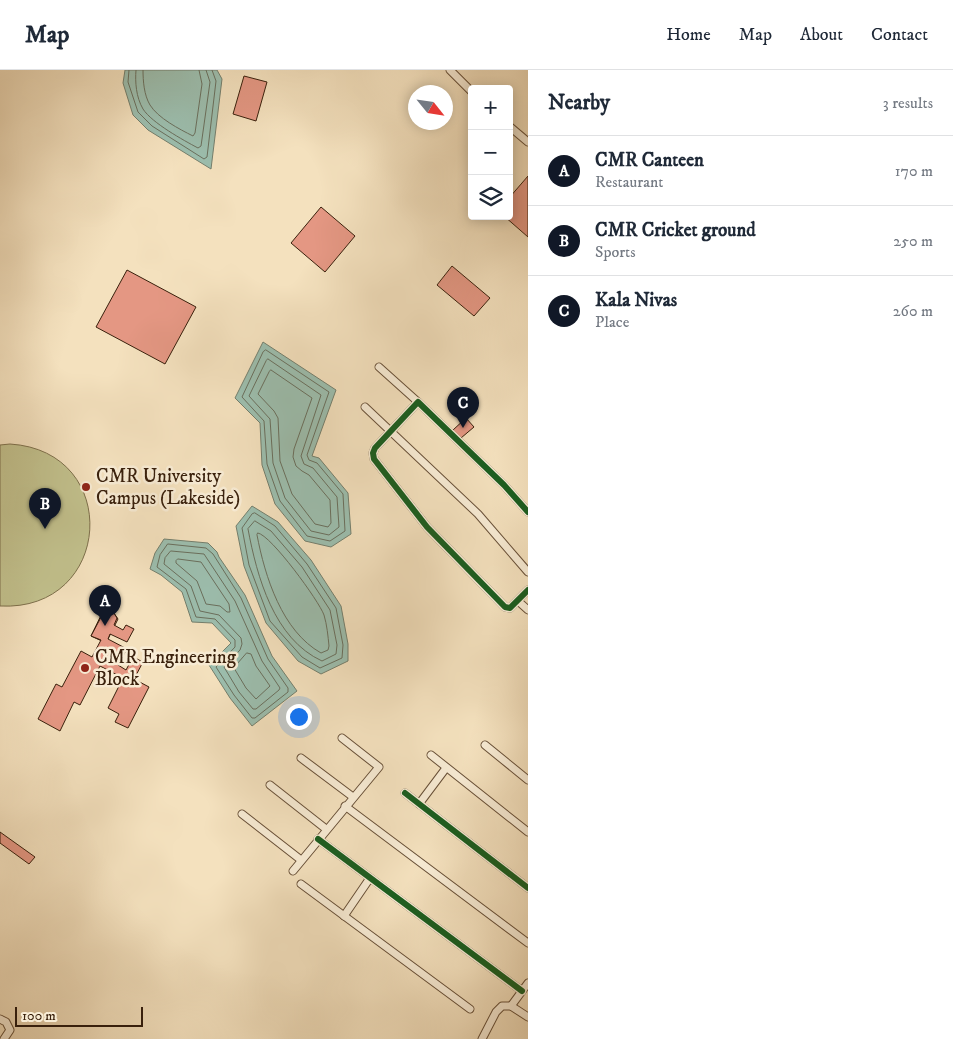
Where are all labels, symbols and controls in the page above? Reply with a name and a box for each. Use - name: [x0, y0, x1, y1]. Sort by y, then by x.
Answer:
- text: Map: [25, 20, 69, 50]
- text: Home: [666, 24, 711, 46]
- text: Map: [739, 24, 772, 46]
- text: About: [800, 24, 843, 46]
- text: Contact: [871, 24, 928, 46]
- north arrow: [408, 85, 453, 130]
- map controls: [468, 85, 513, 220]
- button: +: [468, 85, 513, 130]
- text: Nearby: [548, 90, 610, 116]
- text: 3 results: [883, 93, 933, 113]
- button: −: [468, 130, 513, 175]
- text: CMR Canteen: [595, 149, 704, 172]
- text: A: [559, 161, 569, 181]
- text: 170 m: [895, 161, 933, 181]
- text: Restaurant: [595, 172, 663, 192]
- button: layers: [468, 175, 513, 220]
- text: CMR Cricket ground: [595, 219, 756, 242]
- text: B: [559, 231, 569, 251]
- text: 250 m: [893, 231, 933, 251]
- text: Sports: [595, 242, 636, 262]
- text: Kala Nivas: [595, 289, 677, 312]
- text: C: [559, 301, 569, 321]
- text: 260 m: [893, 301, 933, 321]
- text: Place: [595, 312, 629, 332]
- pin: C: [447, 387, 479, 428]
- place label: CMR University Campus (Lakeside): [96, 465, 240, 510]
- marker: CMR University Campus (Lakeside): [80, 481, 92, 493]
- pin: B: [29, 488, 61, 529]
- pin: A: [89, 585, 121, 626]
- place label: CMR Engineering Block: [95, 646, 237, 691]
- marker: CMR Engineering Block: [79, 662, 91, 674]
- your location: [286, 704, 312, 730]
- scale bar: [15, 1004, 142, 1027]
- text: 100 m: [22, 1007, 56, 1025]

